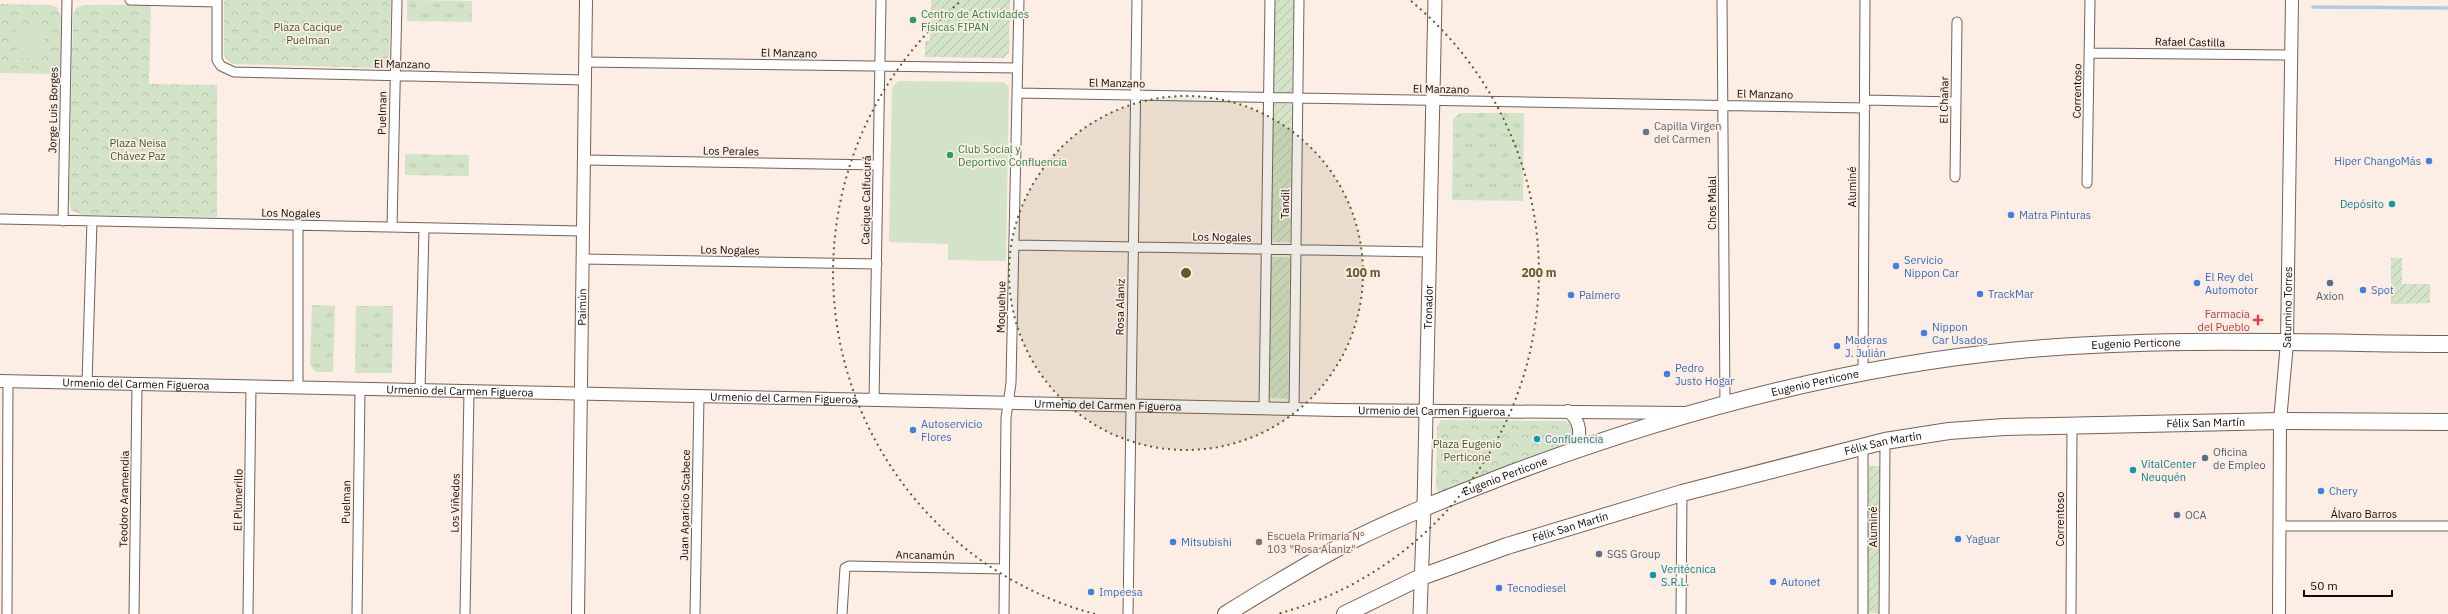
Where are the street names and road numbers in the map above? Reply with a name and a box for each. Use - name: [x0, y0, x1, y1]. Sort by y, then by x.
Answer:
- street label: Rafael Castilla: [2155, 34, 2225, 50]
- street label: El Manzano: [761, 46, 817, 60]
- street label: El Manzano: [374, 57, 430, 71]
- street label: Correntoso: [2070, 63, 2084, 119]
- street label: Jorge Luis Borges: [45, 67, 61, 153]
- street label: El Manzano: [1089, 76, 1145, 90]
- street label: El Chañar: [1937, 76, 1951, 124]
- street label: El Manzano: [1413, 82, 1469, 96]
- street label: El Manzano: [1737, 87, 1793, 101]
- street label: Puelman: [375, 91, 389, 135]
- street label: Los Perales: [703, 144, 759, 158]
- street label: Cacique Calfucurá: [858, 155, 874, 245]
- street label: Aluminé: [1845, 167, 1859, 207]
- street label: Chos Malal: [1705, 176, 1719, 230]
- street label: Tandil: [1278, 189, 1292, 219]
- street label: Los Nogales: [261, 205, 321, 221]
- street label: Los Nogales: [1192, 229, 1252, 245]
- street label: Los Nogales: [700, 242, 760, 258]
- street label: Saturnino Torres: [2280, 266, 2295, 349]
- street label: Rosa Alaniz: [1113, 278, 1127, 336]
- street label: Moquehue: [994, 281, 1008, 333]
- street label: Tronador: [1421, 285, 1436, 330]
- street label: Paimún: [575, 288, 589, 326]
- street label: Eugenio Perticone: [2091, 335, 2181, 352]
- street label: Eugenio Perticone: [1770, 366, 1860, 399]
- street label: Urmenio del Carmen Figueroa: [62, 375, 210, 393]
- street label: Urmenio del Carmen Figueroa: [386, 382, 534, 400]
- street label: Urmenio del Carmen Figueroa: [710, 389, 858, 407]
- street label: Urmenio del Carmen Figueroa: [1034, 396, 1182, 414]
- street label: Urmenio del Carmen Figueroa: [1358, 403, 1506, 418]
- street label: Félix San Martín: [2166, 415, 2245, 430]
- street label: Félix San Martín: [1843, 428, 1923, 458]
- street label: Juan Aparicio Scabece: [677, 449, 693, 561]
- street label: Teodoro Aramendia: [116, 450, 132, 548]
- street label: Eugenio Perticone: [1461, 454, 1549, 499]
- street label: El Plumerillo: [230, 469, 246, 531]
- street label: Los Viñedos: [447, 473, 463, 533]
- street label: Puelman: [339, 480, 353, 524]
- street label: Correntoso: [2053, 492, 2067, 546]
- street label: Aluminé: [1866, 507, 1880, 547]
- street label: Álvaro Barros: [2331, 507, 2397, 521]
- street label: Félix San Martín: [1530, 509, 1610, 545]
- street label: Ancanamún: [895, 547, 955, 563]

